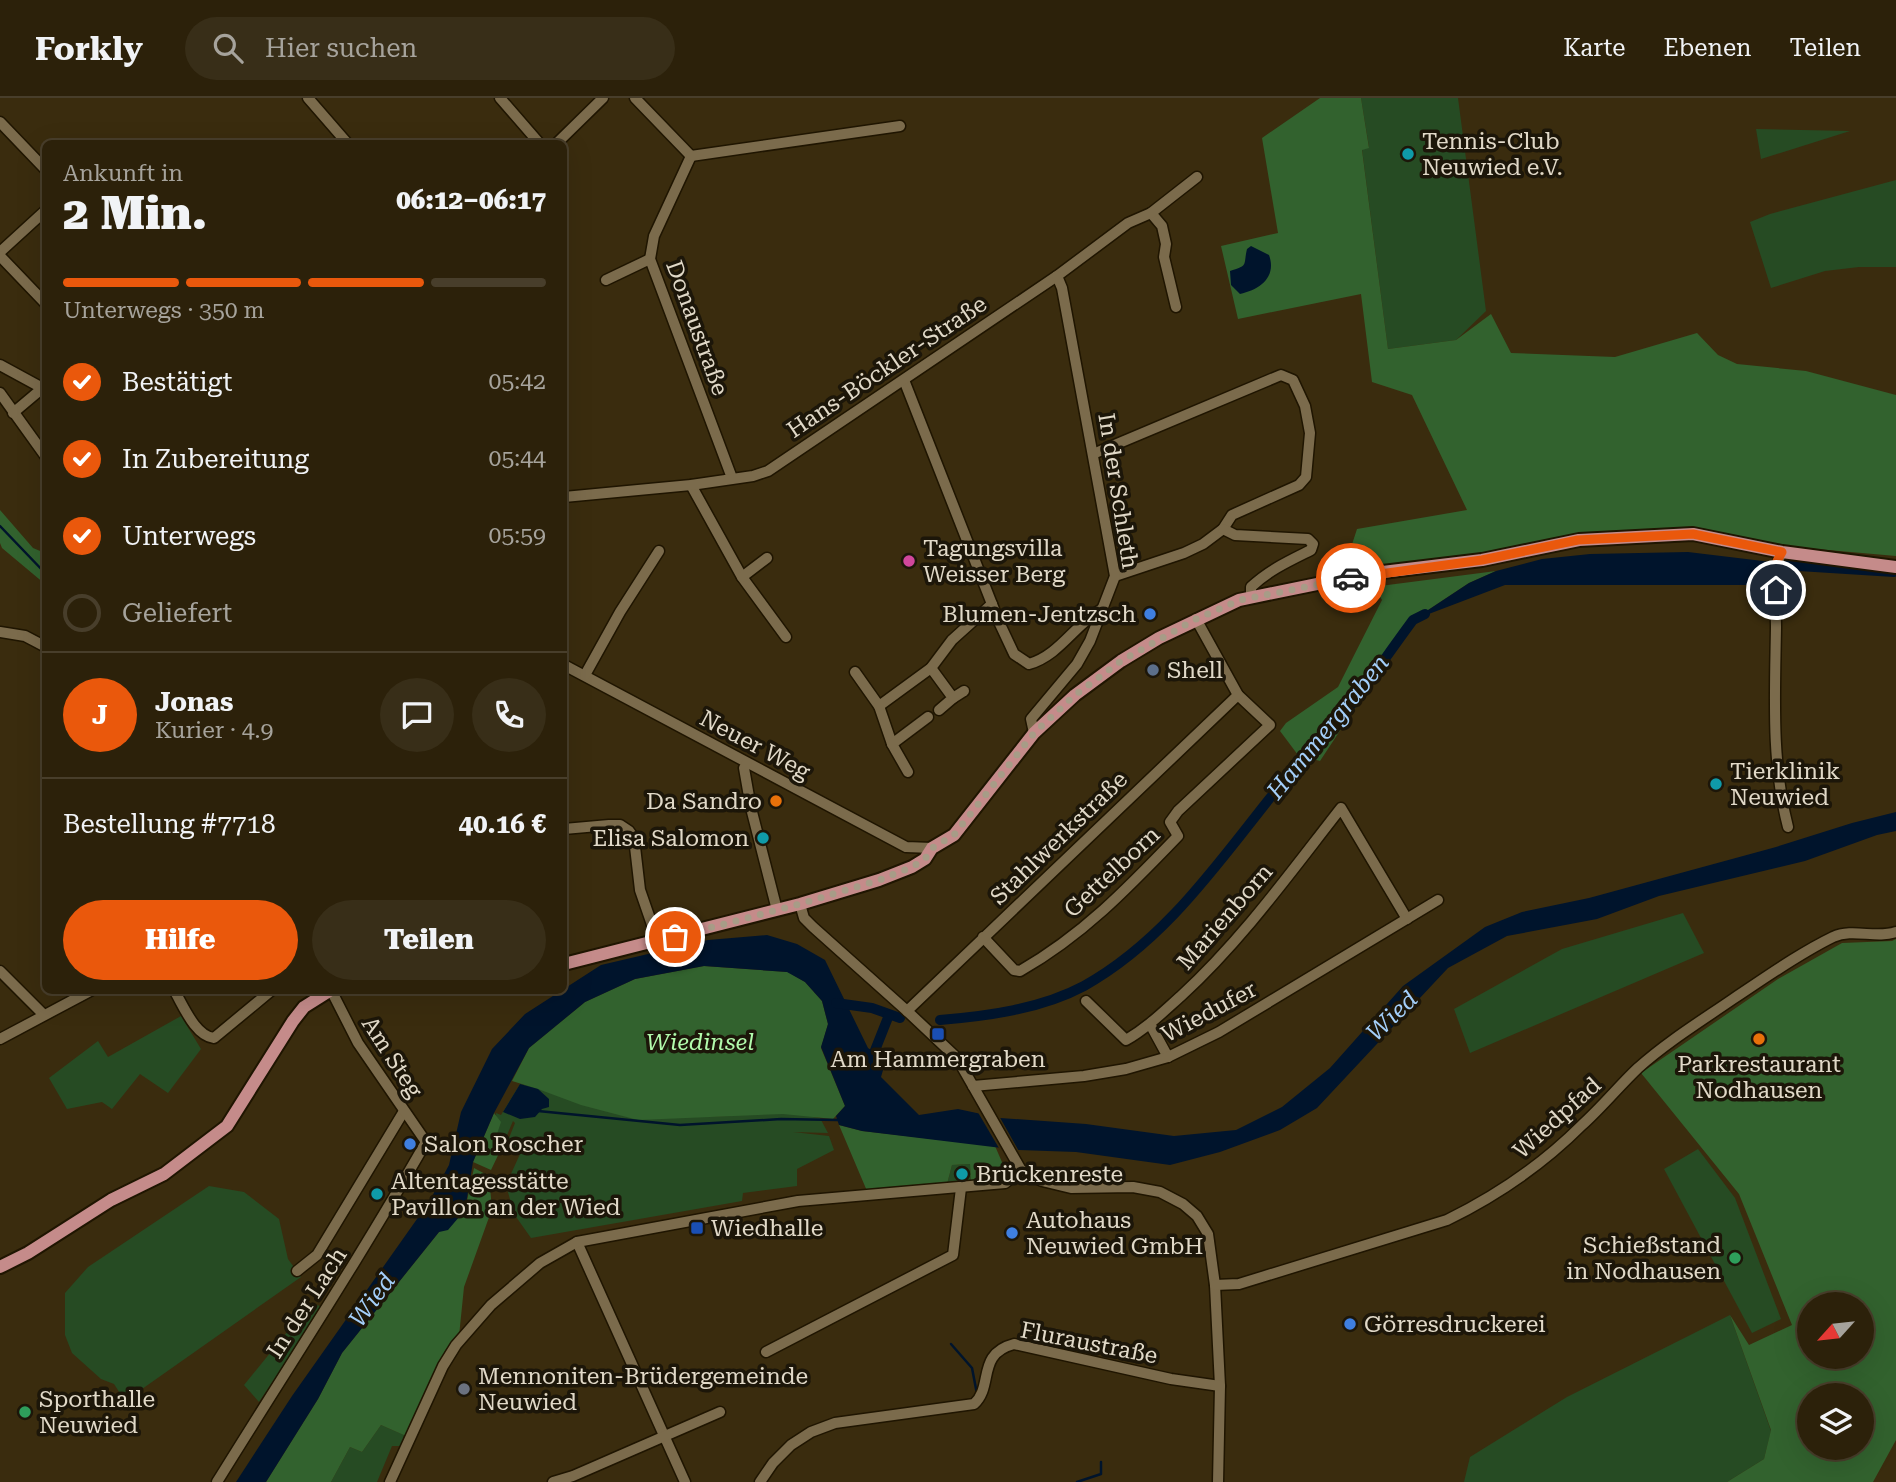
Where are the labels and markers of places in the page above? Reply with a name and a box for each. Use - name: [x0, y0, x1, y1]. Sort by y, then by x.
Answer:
- place label: Tennis-Club Neuwied e.V.: [1422, 128, 1563, 181]
- marker: Tennis-Club Neuwied e.V.: [1400, 146, 1416, 162]
- place label: Tagungsvilla Weisser Berg: [923, 535, 1065, 588]
- marker: Tagungsvilla Weisser Berg: [901, 553, 917, 569]
- pin: [1746, 560, 1806, 620]
- place label: Blumen-Jentzsch: [942, 601, 1136, 628]
- marker: Blumen-Jentzsch: [1142, 606, 1158, 622]
- place label: Shell: [1167, 657, 1223, 684]
- marker: Shell: [1145, 662, 1161, 678]
- place label: Tierklinik Neuwied: [1730, 758, 1840, 811]
- marker: Tierklinik Neuwied: [1708, 776, 1724, 792]
- place label: Da Sandro: [646, 788, 762, 815]
- marker: Da Sandro: [768, 793, 784, 809]
- place label: Elisa Salomon: [593, 825, 749, 852]
- marker: Elisa Salomon: [755, 830, 771, 846]
- pin: [645, 907, 705, 967]
- marker: Am Hammergraben: [930, 1026, 946, 1042]
- marker: Parkrestaurant Nodhausen: [1751, 1031, 1767, 1047]
- place label: Am Hammergraben: [830, 1046, 1046, 1073]
- place label: Parkrestaurant Nodhausen: [1677, 1051, 1841, 1104]
- place label: Salon Roscher: [424, 1131, 583, 1158]
- marker: Salon Roscher: [402, 1136, 418, 1152]
- place label: Brückenreste: [976, 1161, 1123, 1188]
- marker: Brückenreste: [954, 1166, 970, 1182]
- place label: Altentagesstätte Pavillon an der Wied: [391, 1168, 621, 1221]
- marker: Altentagesstätte Pavillon an der Wied: [369, 1186, 385, 1202]
- place label: Autohaus Neuwied GmbH: [1026, 1207, 1203, 1260]
- place label: Wiedhalle: [711, 1215, 823, 1242]
- marker: Wiedhalle: [689, 1220, 705, 1236]
- marker: Autohaus Neuwied GmbH: [1004, 1225, 1020, 1241]
- place label: Schießstand in Nodhausen: [1566, 1232, 1721, 1285]
- marker: Schießstand in Nodhausen: [1727, 1250, 1743, 1266]
- place label: Görresdruckerei: [1364, 1311, 1546, 1338]
- marker: Görresdruckerei: [1342, 1316, 1358, 1332]
- place label: Mennoniten-Brüdergemeinde Neuwied: [478, 1363, 808, 1416]
- marker: Mennoniten-Brüdergemeinde Neuwied: [456, 1381, 472, 1397]
- place label: Sporthalle Neuwied: [39, 1386, 155, 1439]
- marker: Sporthalle Neuwied: [17, 1404, 33, 1420]

